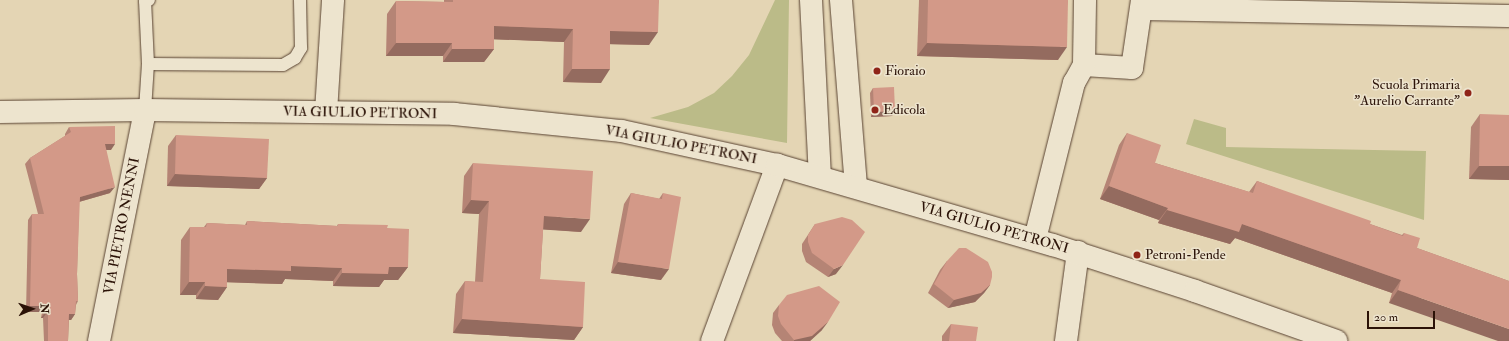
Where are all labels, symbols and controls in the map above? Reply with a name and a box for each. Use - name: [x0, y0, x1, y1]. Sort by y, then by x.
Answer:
- place label: Fioraio: [885, 63, 925, 79]
- marker: Fioraio: [872, 66, 882, 76]
- place label: Scuola Primaria "Aurelio Carrante": [1354, 77, 1460, 110]
- marker: Scuola Primaria "Aurelio Carrante": [1463, 88, 1473, 98]
- place label: Edicola: [883, 102, 925, 118]
- street label: VIA GIULIO PETRONI: [283, 103, 437, 123]
- marker: Edicola: [870, 105, 880, 115]
- street label: VIA GIULIO PETRONI: [604, 122, 758, 168]
- street label: VIA PIETRO NENNI: [100, 156, 144, 296]
- street label: VIA GIULIO PETRONI: [918, 199, 1070, 257]
- place label: Petroni-Pende: [1145, 247, 1226, 263]
- marker: Petroni-Pende: [1132, 250, 1142, 260]
- north arrow: [12, 289, 52, 329]
- text: N: [38, 303, 51, 314]
- scale bar: [1369, 303, 1437, 329]
- text: 20 m: [1374, 310, 1398, 325]

